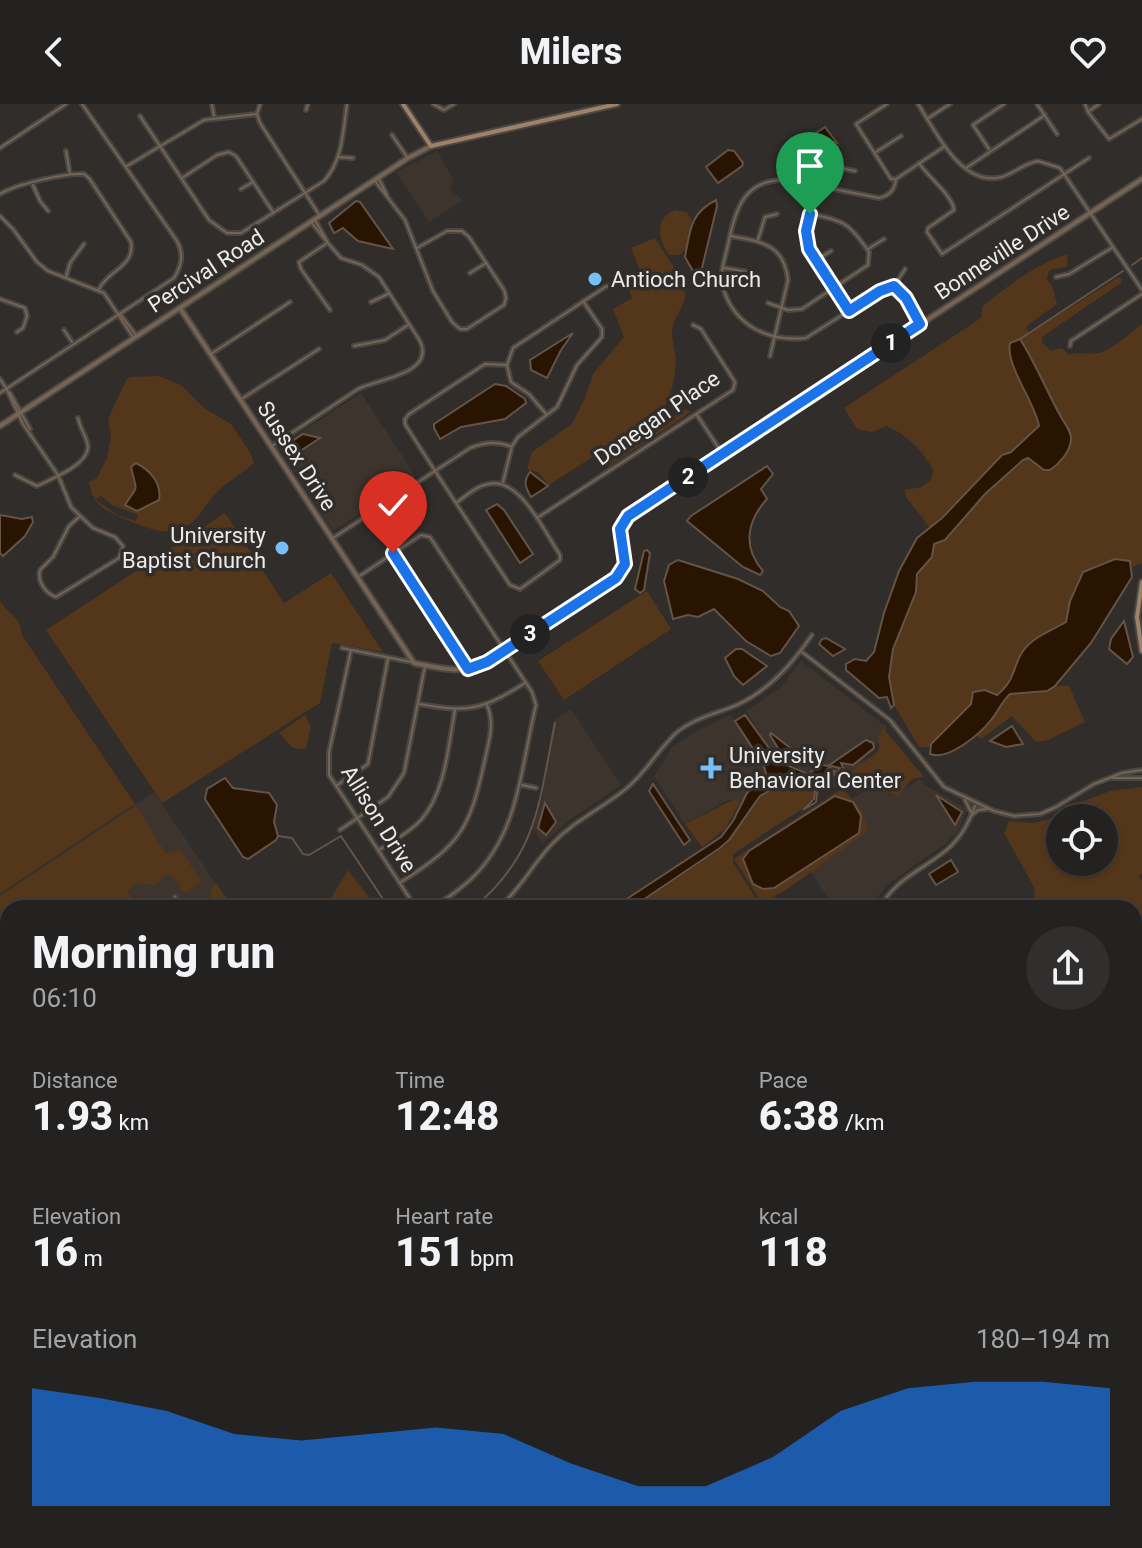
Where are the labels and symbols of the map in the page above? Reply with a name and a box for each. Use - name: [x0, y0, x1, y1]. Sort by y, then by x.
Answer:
- pin: [776, 132, 844, 214]
- street label: Bonneville Drive: [930, 199, 1074, 305]
- street label: Percival Road: [143, 224, 269, 318]
- place label: Antioch Church: [611, 267, 761, 292]
- marker: Antioch Church: [586, 270, 604, 288]
- pin: 1: [871, 323, 911, 363]
- street label: Donegan Place: [590, 366, 724, 470]
- street label: Sussex Drive: [252, 397, 342, 515]
- pin: 2: [668, 457, 708, 497]
- pin: [359, 471, 427, 553]
- place label: University Baptist Church: [122, 523, 267, 573]
- marker: University Baptist Church: [273, 539, 291, 557]
- pin: 3: [510, 614, 550, 654]
- place label: University Behavioral Center: [729, 743, 902, 793]
- marker: University Behavioral Center: [700, 757, 722, 779]
- street label: Allison Drive: [336, 761, 422, 877]

